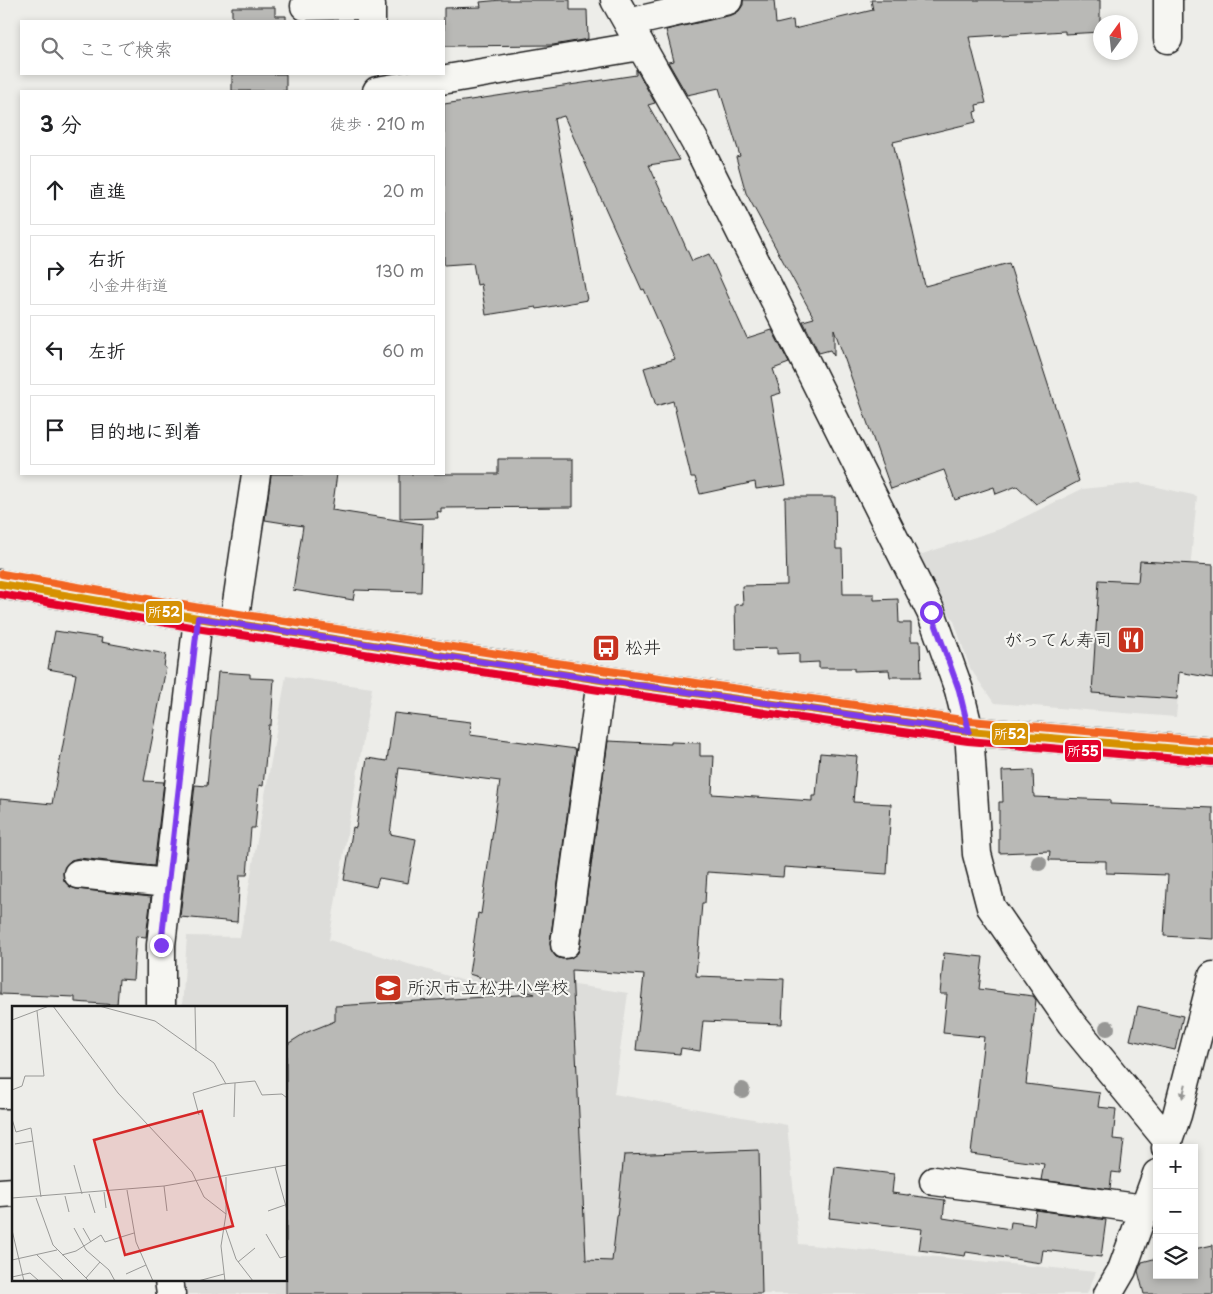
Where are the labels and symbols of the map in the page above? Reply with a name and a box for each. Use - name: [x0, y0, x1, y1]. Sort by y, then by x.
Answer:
- north arrow: [1093, 15, 1138, 60]
- line badge: 所52: [145, 600, 183, 624]
- text: 所52: [148, 601, 180, 622]
- route start: [920, 601, 943, 624]
- place label: がってん寿司: [1004, 625, 1112, 652]
- restaurant icon: がってん寿司: [1116, 625, 1146, 655]
- bus stop icon: 松井: [591, 633, 621, 663]
- place label: 松井: [625, 633, 661, 660]
- line badge: 所52: [991, 722, 1029, 746]
- text: 所52: [994, 723, 1026, 744]
- line badge: 所55: [1064, 739, 1102, 763]
- text: 所55: [1067, 740, 1099, 761]
- route end: [150, 934, 173, 957]
- school or university icon: 所沢市立松井小学校: [373, 973, 403, 1003]
- place label: 所沢市立松井小学校: [407, 973, 569, 1000]
- inset map: [12, 1006, 288, 1282]
- one-way arrow: [1179, 1084, 1187, 1099]

